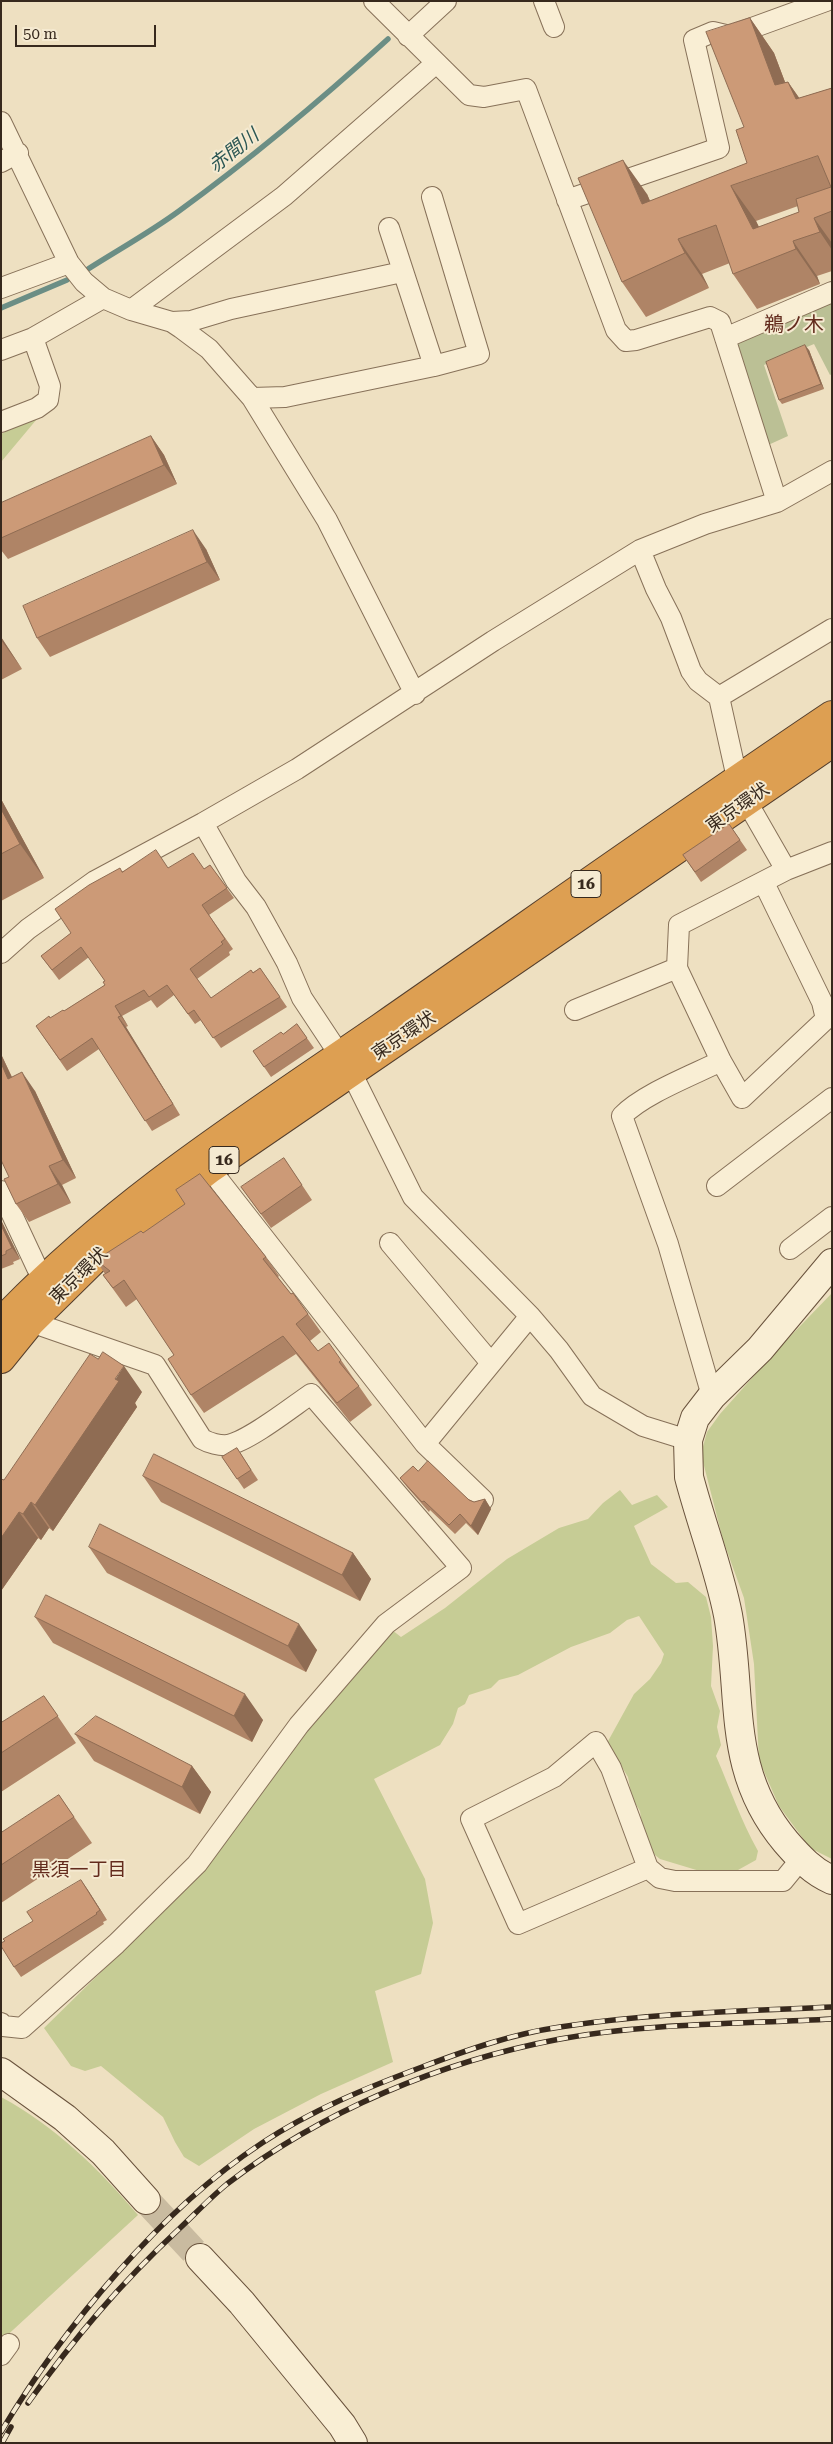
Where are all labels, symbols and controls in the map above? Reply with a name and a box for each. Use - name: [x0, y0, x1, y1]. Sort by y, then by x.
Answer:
- scale bar: [18, 15, 159, 47]
- text: 50 m: [23, 25, 57, 43]
- water label: 赤間川: [205, 124, 263, 178]
- district label: 鵜ノ木: [764, 313, 824, 337]
- street label: 東京環状: [702, 779, 774, 837]
- road number: 16: [571, 871, 601, 898]
- street label: 東京環状: [368, 1007, 440, 1065]
- road number: 16: [209, 1146, 239, 1174]
- street label: 東京環状: [46, 1243, 112, 1309]
- district label: 黒須一丁目: [32, 1859, 126, 1881]

